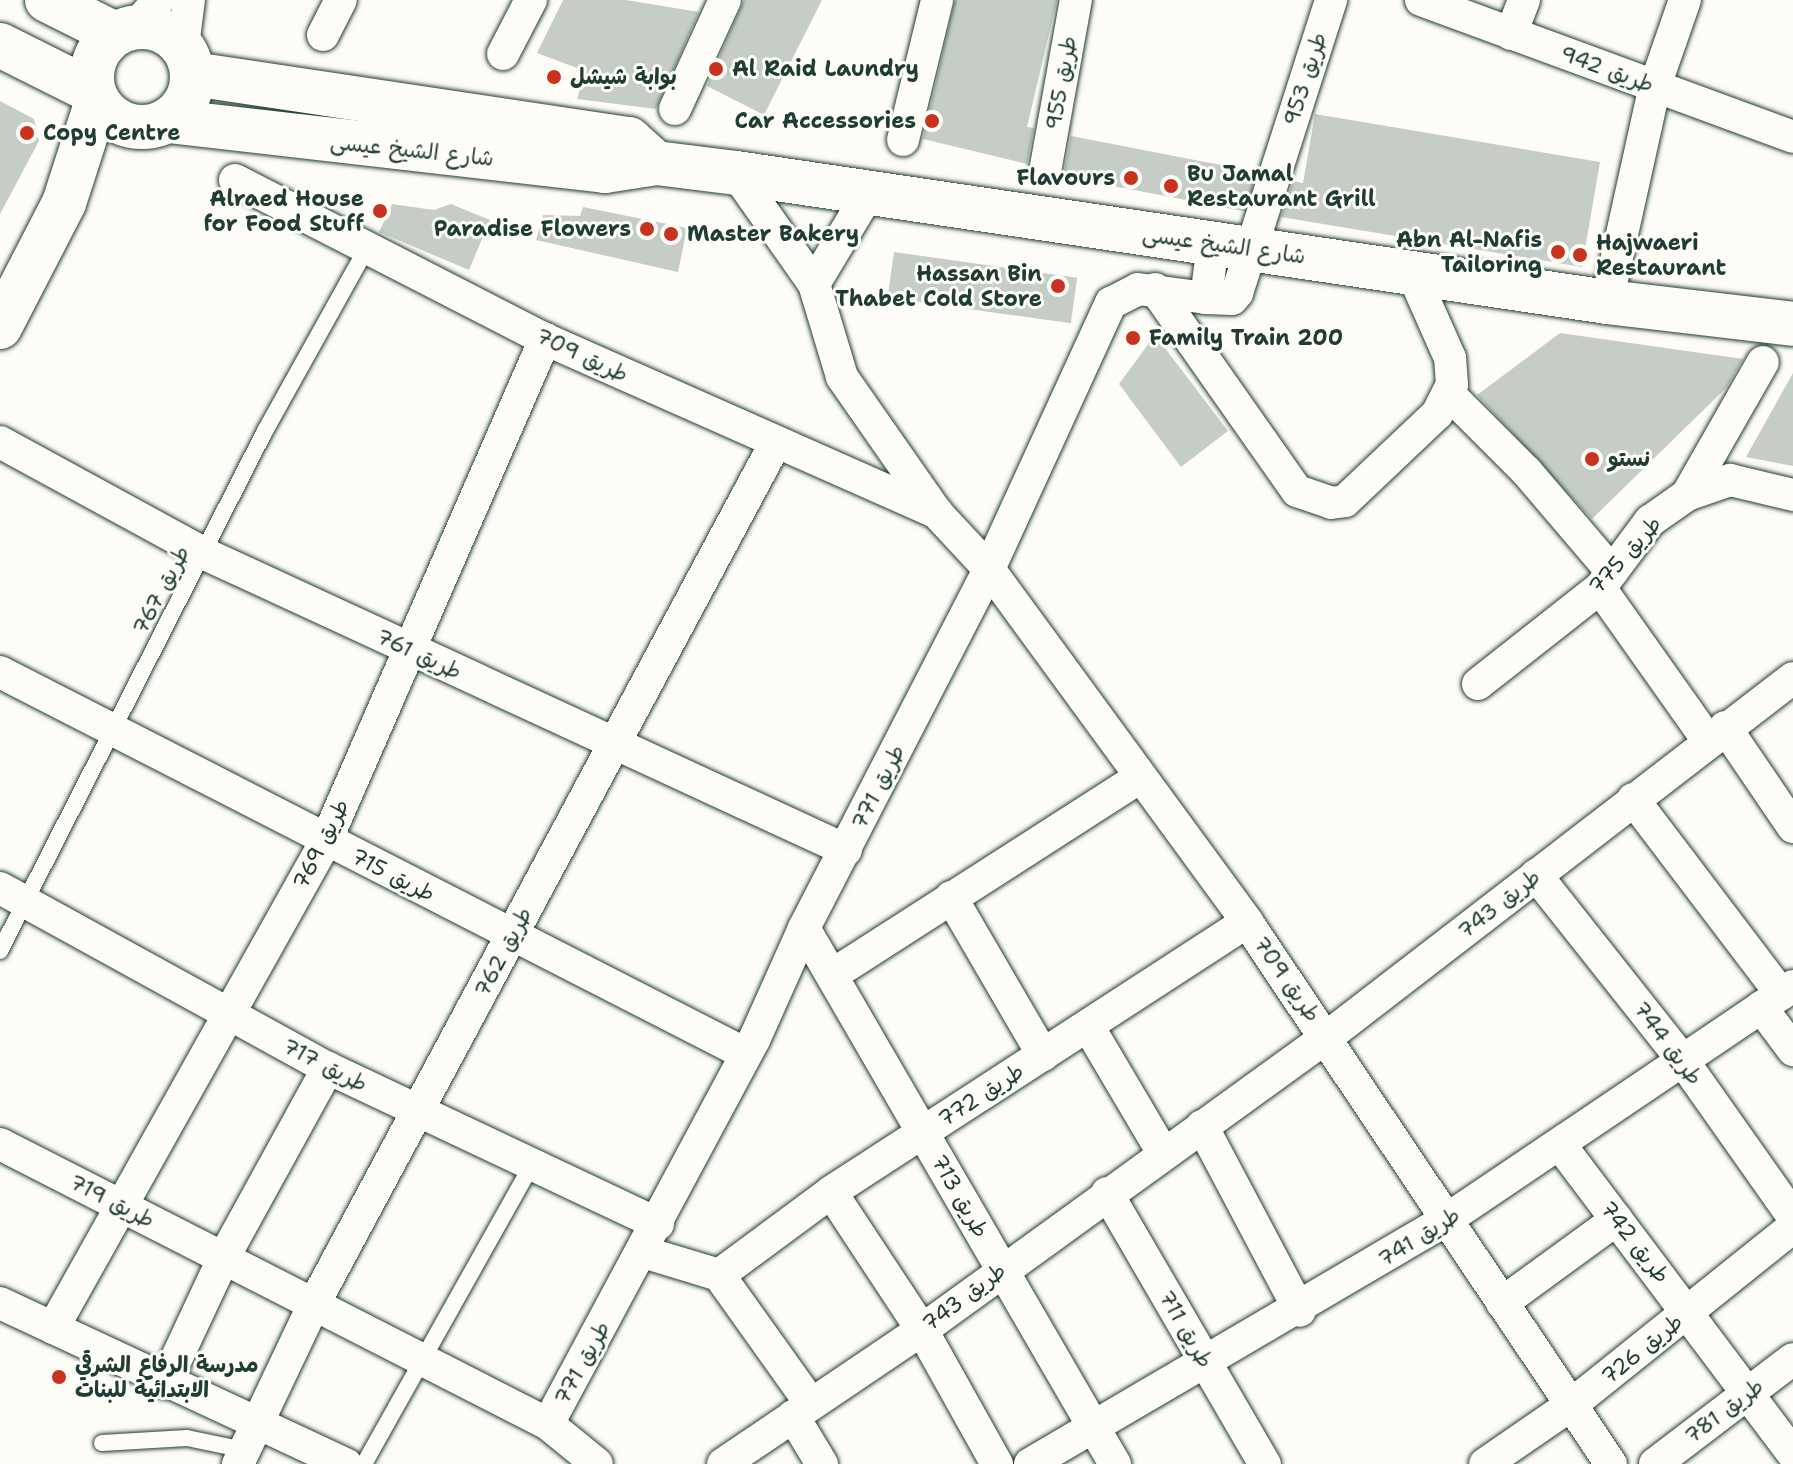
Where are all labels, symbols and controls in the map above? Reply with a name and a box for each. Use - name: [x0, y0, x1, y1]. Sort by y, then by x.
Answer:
- street label: طريق 953: [1278, 29, 1332, 129]
- street label: طريق 955: [1040, 34, 1082, 132]
- street label: طريق 942: [1557, 40, 1657, 98]
- place label: Al Raid Laundry: [732, 56, 919, 82]
- marker: Al Raid Laundry: [707, 60, 725, 78]
- place label: بوابة شيشل: [570, 64, 677, 90]
- marker: بوابة شيشل: [545, 68, 563, 86]
- place label: Car Accessories: [735, 108, 916, 134]
- marker: Car Accessories: [923, 112, 941, 130]
- place label: Copy Centre: [43, 120, 180, 146]
- marker: Copy Centre: [18, 124, 36, 142]
- street label: شارع الشيخ عيسى: [329, 128, 495, 172]
- place label: Bu Jamal Restaurant Grill: [1187, 160, 1376, 212]
- place label: Flavours: [1017, 165, 1115, 191]
- marker: Flavours: [1122, 169, 1140, 187]
- marker: Bu Jamal Restaurant Grill: [1162, 177, 1180, 195]
- place label: Alraed House for Food Stuff: [204, 185, 364, 236]
- marker: Alraed House for Food Stuff: [371, 202, 389, 220]
- place label: Paradise Flowers: [434, 216, 631, 242]
- marker: Paradise Flowers: [638, 220, 656, 238]
- place label: Master Bakery: [687, 221, 859, 247]
- street label: شارع الشيخ عيسى: [1141, 221, 1307, 269]
- marker: Master Bakery: [662, 225, 680, 243]
- place label: Abn Al-Nafis Tailoring: [1396, 226, 1542, 278]
- place label: Hajwaeri Restaurant: [1596, 229, 1726, 280]
- marker: Abn Al-Nafis Tailoring: [1549, 243, 1567, 261]
- marker: Hajwaeri Restaurant: [1571, 246, 1589, 264]
- place label: Hassan Bin Thabet Cold Store: [835, 260, 1042, 312]
- marker: Hassan Bin Thabet Cold Store: [1049, 277, 1067, 295]
- street label: طريق 709: [532, 322, 632, 388]
- place label: Family Train 200: [1149, 325, 1343, 351]
- marker: Family Train 200: [1124, 329, 1142, 347]
- place label: نستو: [1608, 446, 1650, 472]
- marker: نستو: [1583, 450, 1601, 468]
- street label: طريق 775: [1583, 511, 1667, 599]
- street label: طريق 767: [127, 541, 195, 639]
- street label: طريق 761: [372, 623, 466, 685]
- street label: طريق 771: [846, 740, 910, 834]
- street label: طريق 769: [287, 795, 355, 893]
- street label: طريق 715: [347, 843, 439, 907]
- street label: طريق 743: [1452, 864, 1546, 944]
- street label: طريق 762: [468, 903, 538, 1001]
- street label: طريق 709: [1248, 931, 1326, 1027]
- street label: طريق 744: [1628, 996, 1708, 1090]
- street label: طريق 717: [278, 1032, 372, 1098]
- street label: طريق 772: [933, 1058, 1029, 1132]
- street label: طريق 713: [926, 1150, 994, 1242]
- street label: طريق 719: [65, 1168, 159, 1234]
- street label: طريق 742: [1595, 1196, 1675, 1288]
- street label: طريق 741: [1373, 1202, 1465, 1272]
- street label: طريق 743: [917, 1257, 1011, 1337]
- street label: طريق 711: [1153, 1285, 1219, 1373]
- street label: طريق 726: [1596, 1308, 1688, 1390]
- street label: طريق 771: [548, 1317, 616, 1409]
- place label: مدرسة الرفاع الشرقي الابتدائية للبنات: [75, 1351, 259, 1402]
- marker: مدرسة الرفاع الشرقي الابتدائية للبنات: [50, 1368, 68, 1386]
- street label: طريق 781: [1679, 1373, 1769, 1449]

